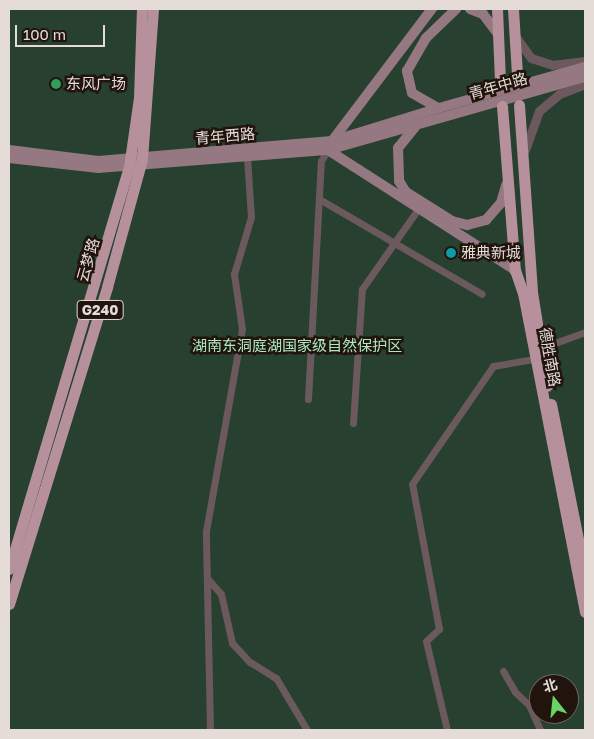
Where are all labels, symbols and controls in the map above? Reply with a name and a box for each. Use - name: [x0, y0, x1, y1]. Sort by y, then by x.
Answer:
- scale bar: [18, 15, 108, 47]
- text: 100 m: [23, 25, 66, 43]
- street label: 青年中路: [467, 69, 529, 103]
- place label: 东风广场: [66, 75, 126, 93]
- marker: 东风广场: [50, 78, 62, 90]
- street label: 青年西路: [194, 124, 256, 148]
- street label: 云梦路: [73, 236, 103, 284]
- place label: 雅典新城: [461, 244, 521, 262]
- marker: 雅典新城: [445, 247, 457, 259]
- road number: G240: [76, 298, 124, 322]
- street label: 德胜南路: [536, 326, 564, 388]
- park label: 湖南东洞庭湖国家级自然保护区: [192, 337, 402, 355]
- north arrow: [529, 674, 579, 724]
- text: 北: [541, 675, 559, 695]

